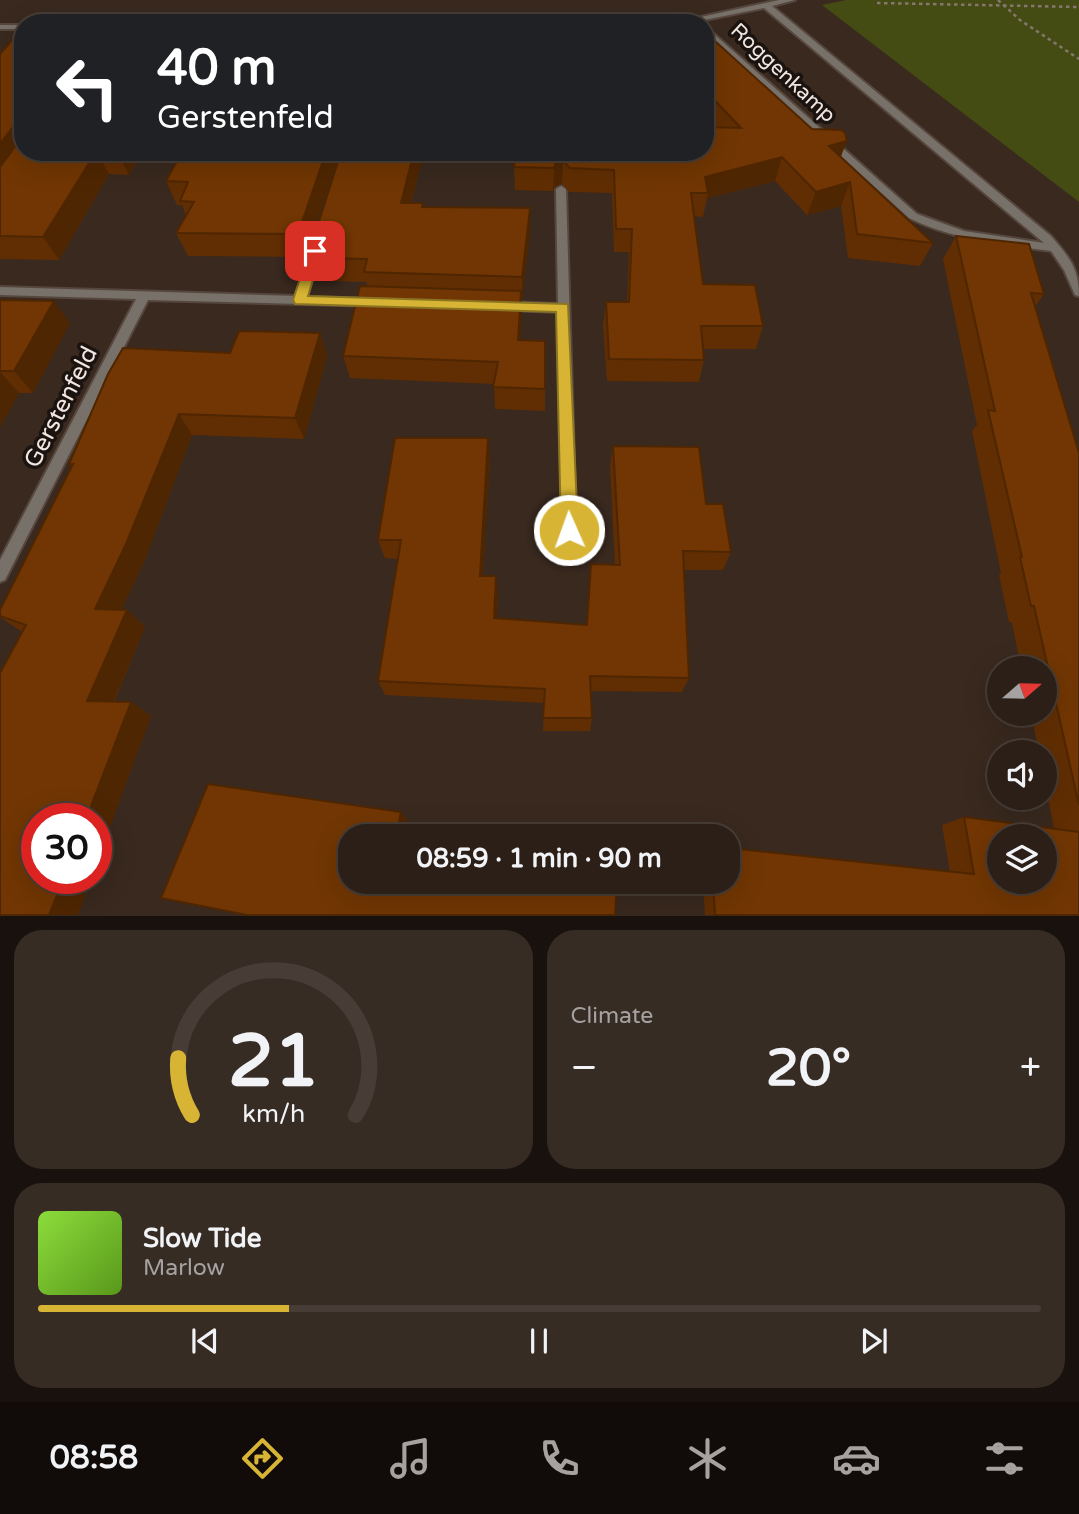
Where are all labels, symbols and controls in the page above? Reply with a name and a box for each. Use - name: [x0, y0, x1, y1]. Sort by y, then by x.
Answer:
- street label: Roggenkamp: [725, 18, 841, 128]
- text: 40 m: [157, 39, 276, 98]
- icon: left: [42, 42, 133, 133]
- text: Gerstenfeld: [157, 99, 334, 137]
- pin: [285, 221, 345, 281]
- icon: arrive: [296, 232, 334, 270]
- street label: Gerstenfeld: [18, 341, 104, 473]
- position arrow: [532, 493, 606, 567]
- north arrow: [987, 656, 1057, 726]
- map controls: [987, 656, 1057, 894]
- button: sound: [987, 740, 1057, 810]
- speed limit sign: 30: [21, 803, 112, 894]
- button: layers: [987, 824, 1057, 894]
- text: 08:59 · 1 min · 90 m: [416, 843, 662, 874]
- text: Climate: [571, 1002, 653, 1030]
- text: 21: [228, 1019, 319, 1107]
- text: 20°: [766, 1037, 851, 1100]
- text: −: [571, 1045, 598, 1091]
- text: +: [1020, 1045, 1041, 1091]
- text: km/h: [242, 1099, 305, 1129]
- text: Slow Tide: [143, 1223, 261, 1254]
- text: Marlow: [143, 1254, 225, 1282]
- icon: previous: [186, 1322, 224, 1360]
- icon: pause: [520, 1322, 558, 1360]
- icon: next: [855, 1322, 893, 1360]
- icon: directions: [238, 1434, 287, 1483]
- icon: music: [386, 1434, 435, 1483]
- icon: phone: [535, 1434, 584, 1483]
- icon: climate: [683, 1434, 732, 1483]
- icon: car: [832, 1434, 881, 1483]
- icon: filters: [980, 1434, 1029, 1483]
- text: 08:58: [50, 1439, 138, 1477]

